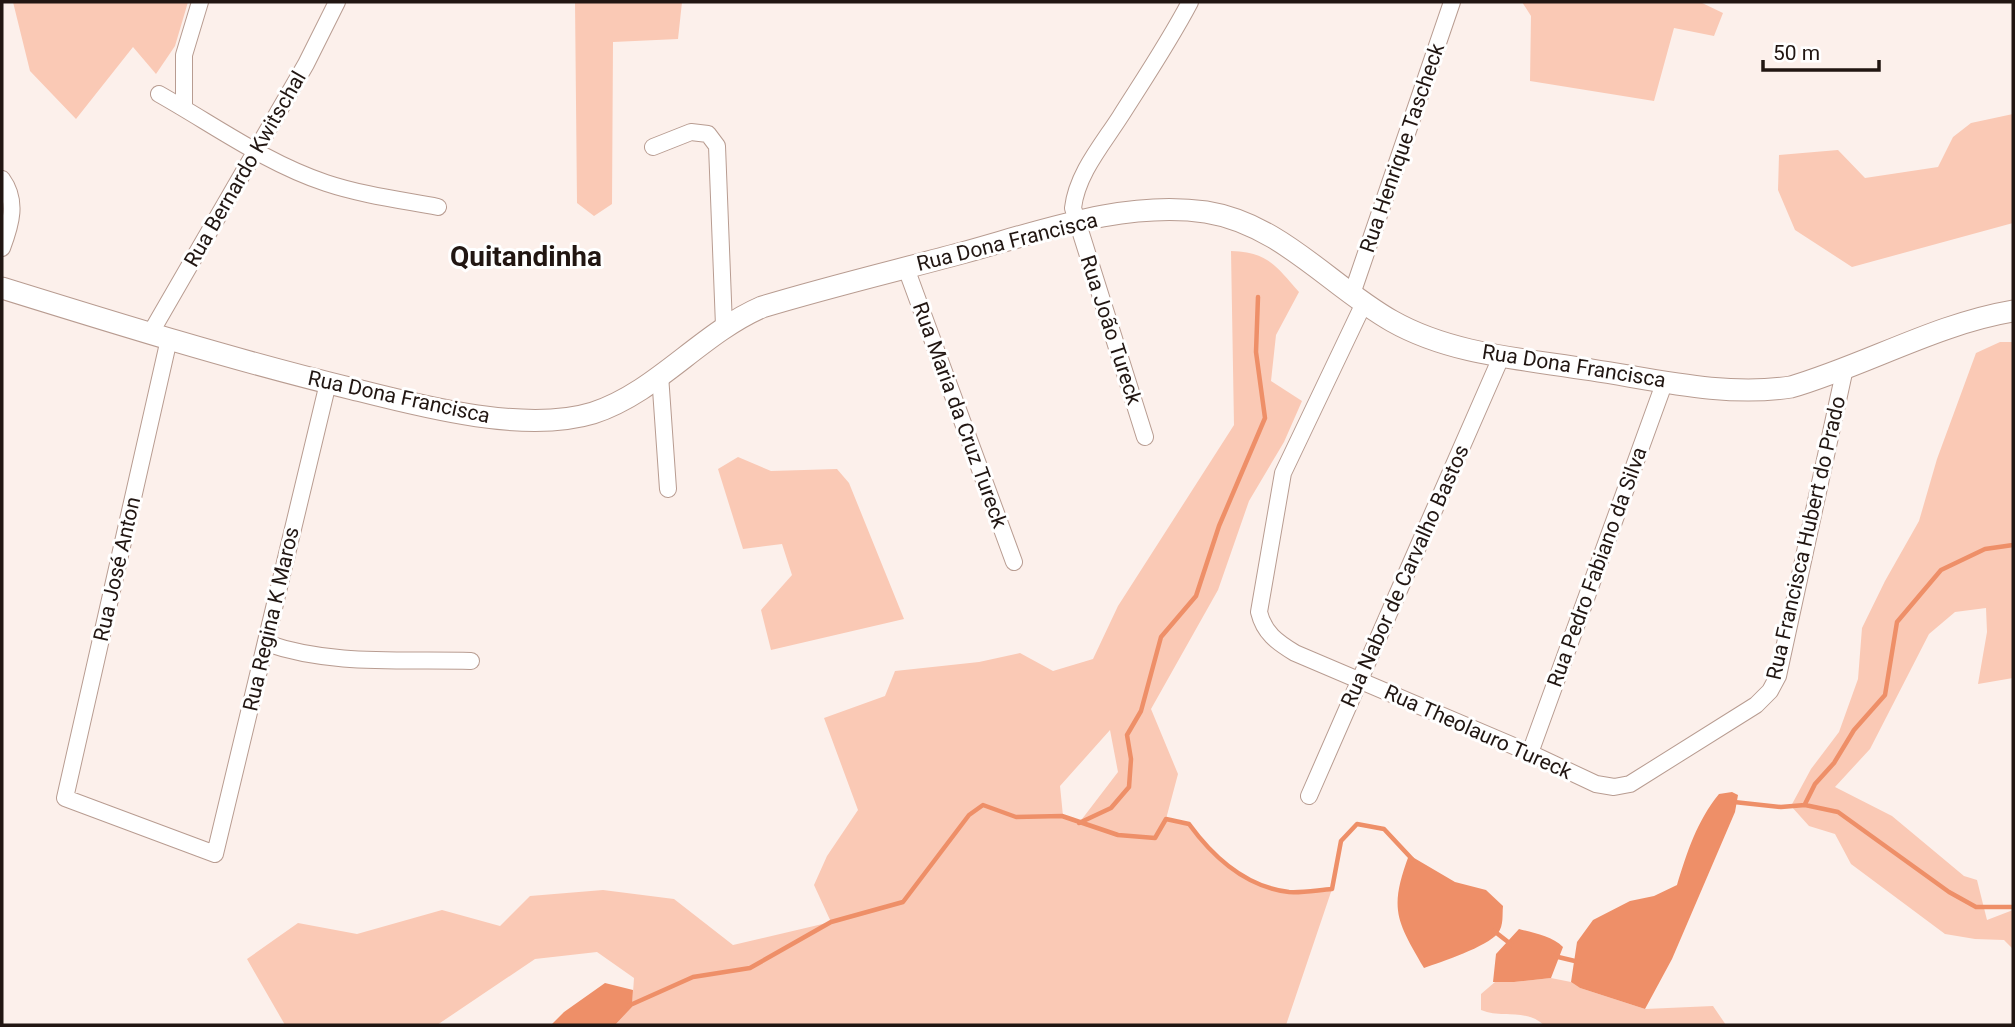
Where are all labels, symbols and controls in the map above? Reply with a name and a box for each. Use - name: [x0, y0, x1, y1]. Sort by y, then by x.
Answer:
- scale bar: [1763, 28, 1878, 72]
- street label: Rua Henrique Tascheck: [1355, 40, 1449, 256]
- text: 50 m: [1773, 41, 1820, 65]
- street label: Rua Bernardo Kwitschal: [179, 67, 311, 271]
- street label: Rua Dona Francisca: [914, 208, 1100, 276]
- district label: Quitandinha: [450, 240, 602, 273]
- street label: Rua João Tureck: [1076, 252, 1147, 408]
- street label: Rua Maria da Cruz Tureck: [908, 299, 1012, 532]
- street label: Rua Dona Francisca: [1480, 340, 1668, 392]
- street label: Rua Dona Francisca: [306, 366, 492, 428]
- street label: Rua Francisca Hubert do Prado: [1762, 394, 1850, 682]
- street label: Rua Nabor de Carvalho Bastos: [1336, 441, 1474, 711]
- street label: Rua Pedro Fabiano da Silva: [1542, 444, 1652, 690]
- street label: Rua José Anton: [89, 494, 145, 644]
- street label: Rua Regina K Maros: [238, 525, 304, 713]
- street label: Rua Theolauro Tureck: [1381, 680, 1576, 784]

